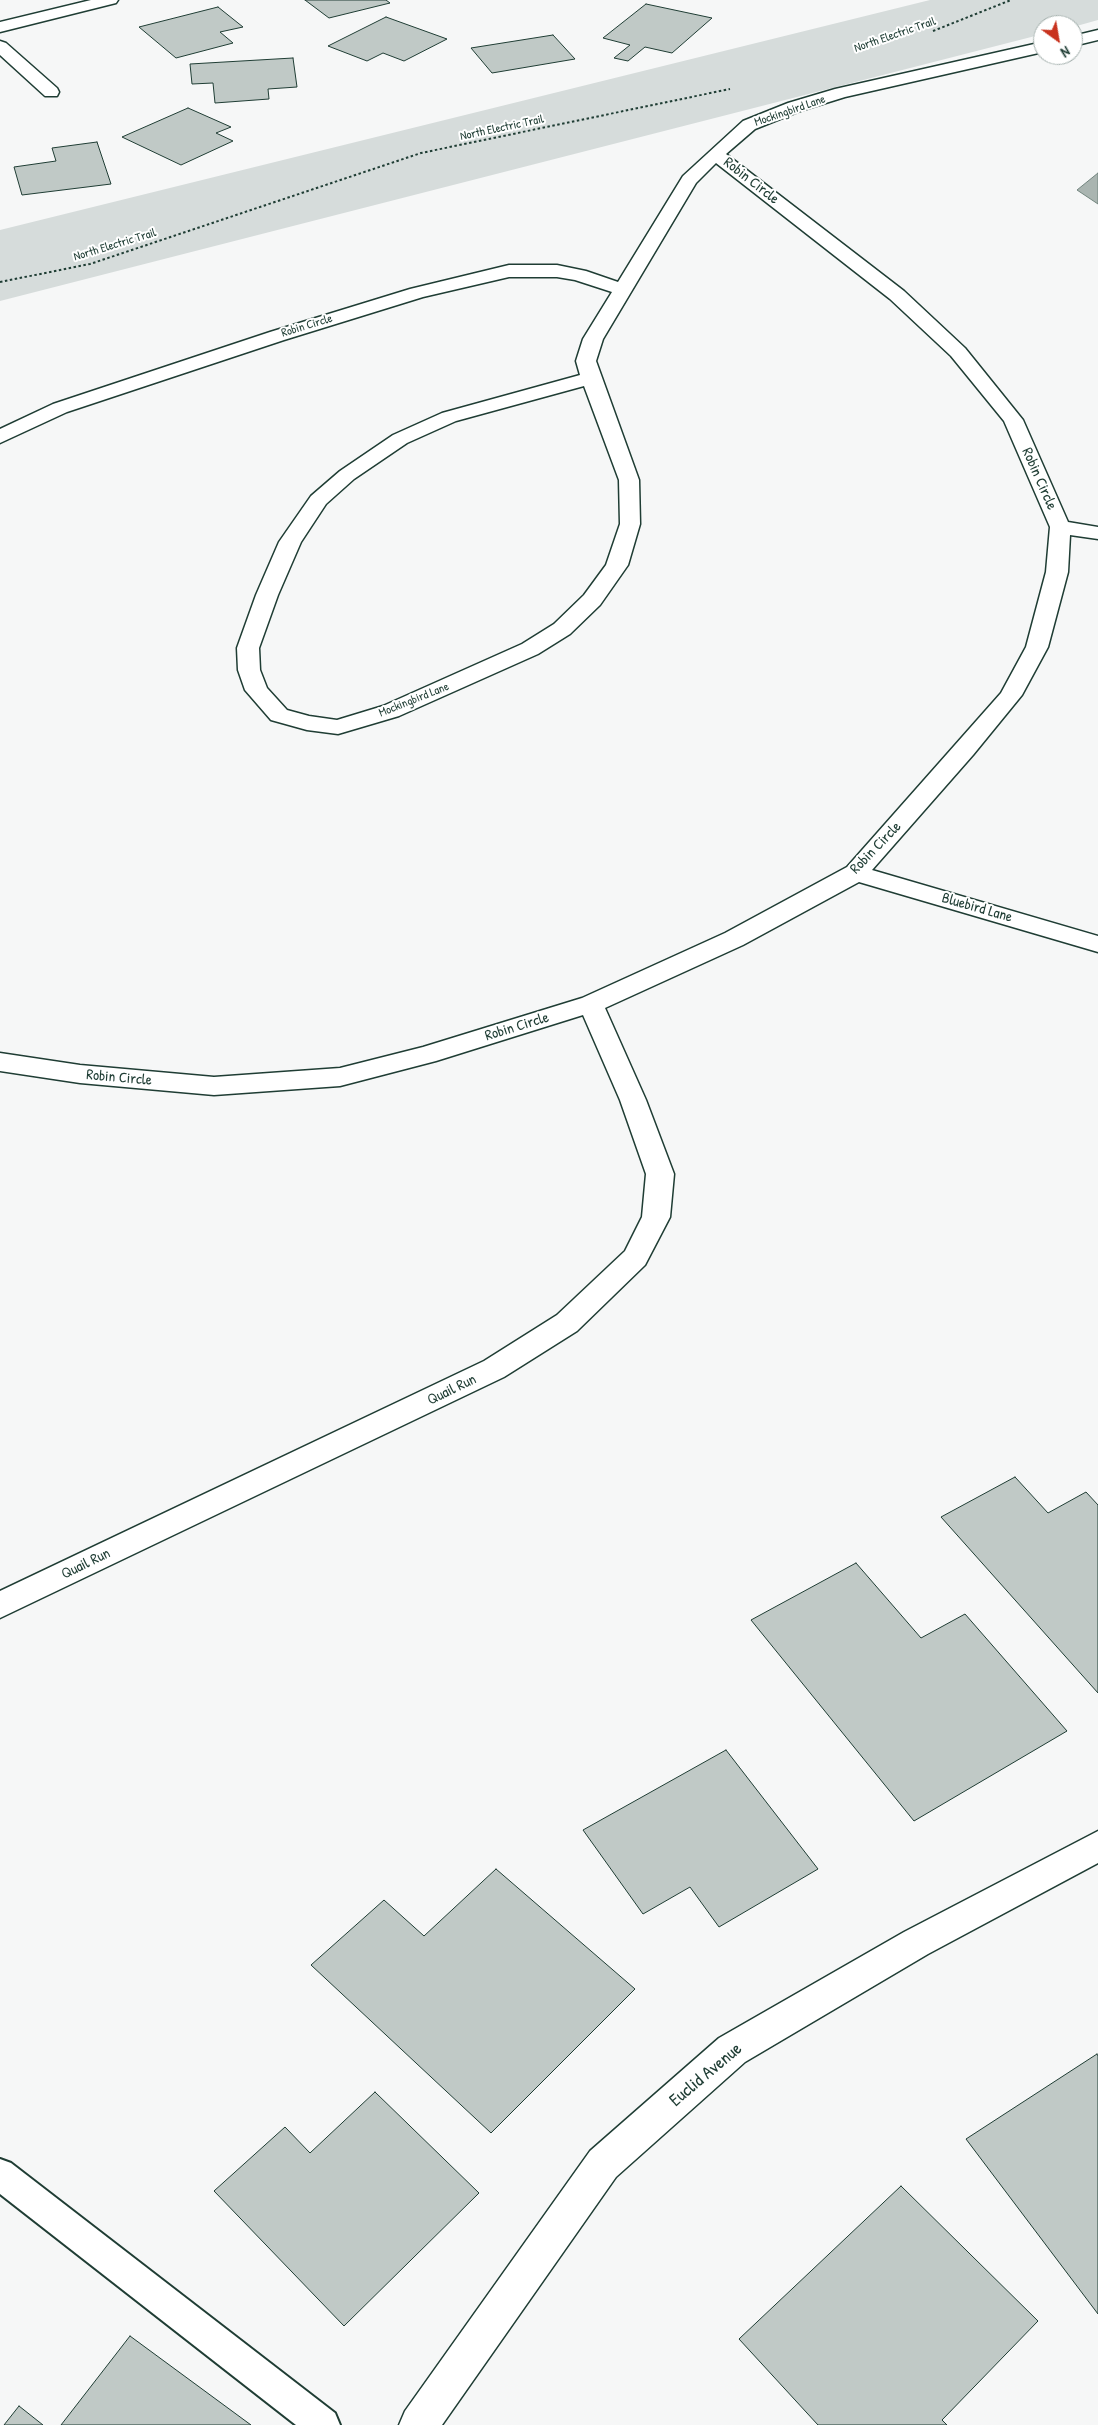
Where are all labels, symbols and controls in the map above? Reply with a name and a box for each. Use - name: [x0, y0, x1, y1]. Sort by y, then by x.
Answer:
- street label: North Electric Trail: [852, 14, 938, 56]
- north arrow: [1033, 15, 1083, 65]
- text: N: [1057, 42, 1074, 62]
- street label: Mockingbird Lane: [753, 92, 827, 130]
- street label: North Electric Trail: [459, 112, 545, 144]
- street label: Robin Circle: [720, 154, 782, 208]
- street label: North Electric Trail: [72, 226, 158, 264]
- street label: Robin Circle: [280, 311, 334, 341]
- street label: Robin Circle: [1017, 445, 1061, 513]
- street label: Mockingbird Lane: [377, 679, 451, 721]
- street label: Robin Circle: [847, 818, 905, 878]
- street label: Bluebird Lane: [940, 889, 1014, 927]
- street label: Robin Circle: [483, 1009, 551, 1045]
- street label: Robin Circle: [85, 1066, 153, 1090]
- street label: Quail Run: [425, 1370, 479, 1410]
- street label: Quail Run: [59, 1544, 113, 1584]
- street label: Euclid Avenue: [665, 2039, 747, 2111]

